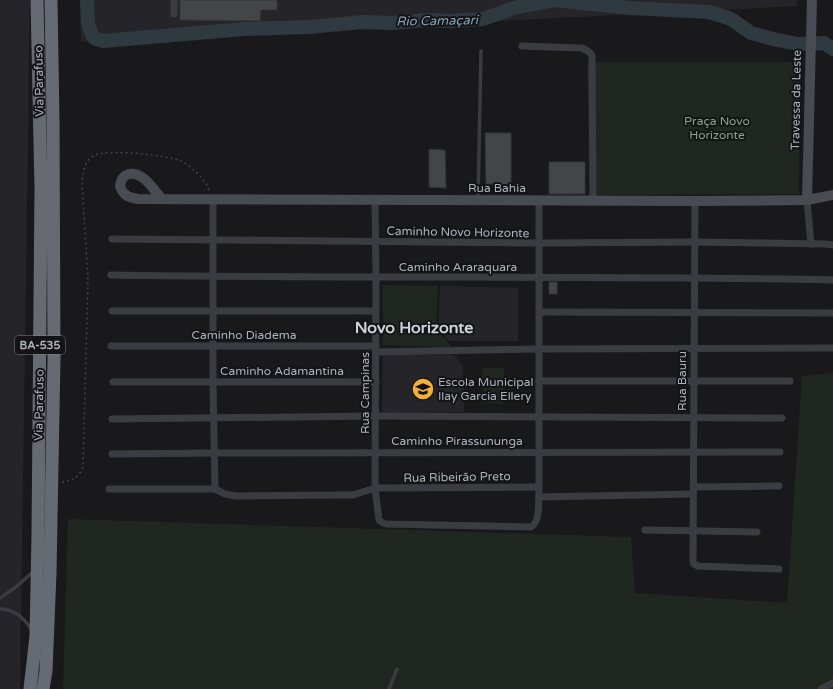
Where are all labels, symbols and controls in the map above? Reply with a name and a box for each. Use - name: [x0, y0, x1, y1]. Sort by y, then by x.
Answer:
- water label: Rio Camaçari: [396, 12, 480, 30]
- street label: Via Parafuso: [31, 45, 47, 117]
- street label: Travessa da Leste: [788, 49, 804, 150]
- park label: Praça Novo Horizonte: [684, 114, 750, 142]
- street label: Rua Bahia: [468, 181, 526, 195]
- street label: Caminho Novo Horizonte: [386, 224, 530, 240]
- street label: Caminho Araraquara: [399, 260, 517, 274]
- district label: Novo Horizonte: [355, 318, 473, 338]
- street label: Caminho Diadema: [192, 328, 296, 342]
- road number: BA-535: [15, 336, 65, 354]
- street label: Rua Bauru: [675, 351, 689, 411]
- street label: Rua Campinas: [358, 352, 372, 434]
- street label: Caminho Adamantina: [220, 364, 344, 378]
- street label: Via Parafuso: [31, 369, 47, 441]
- place label: Escola Municipal Ilay Garcia Ellery: [438, 375, 534, 403]
- school or university icon: Escola Municipal Ilay Garcia Ellery: [410, 376, 436, 402]
- street label: Caminho Pirassununga: [391, 434, 523, 448]
- street label: Rua Ribeirão Preto: [403, 469, 511, 485]

